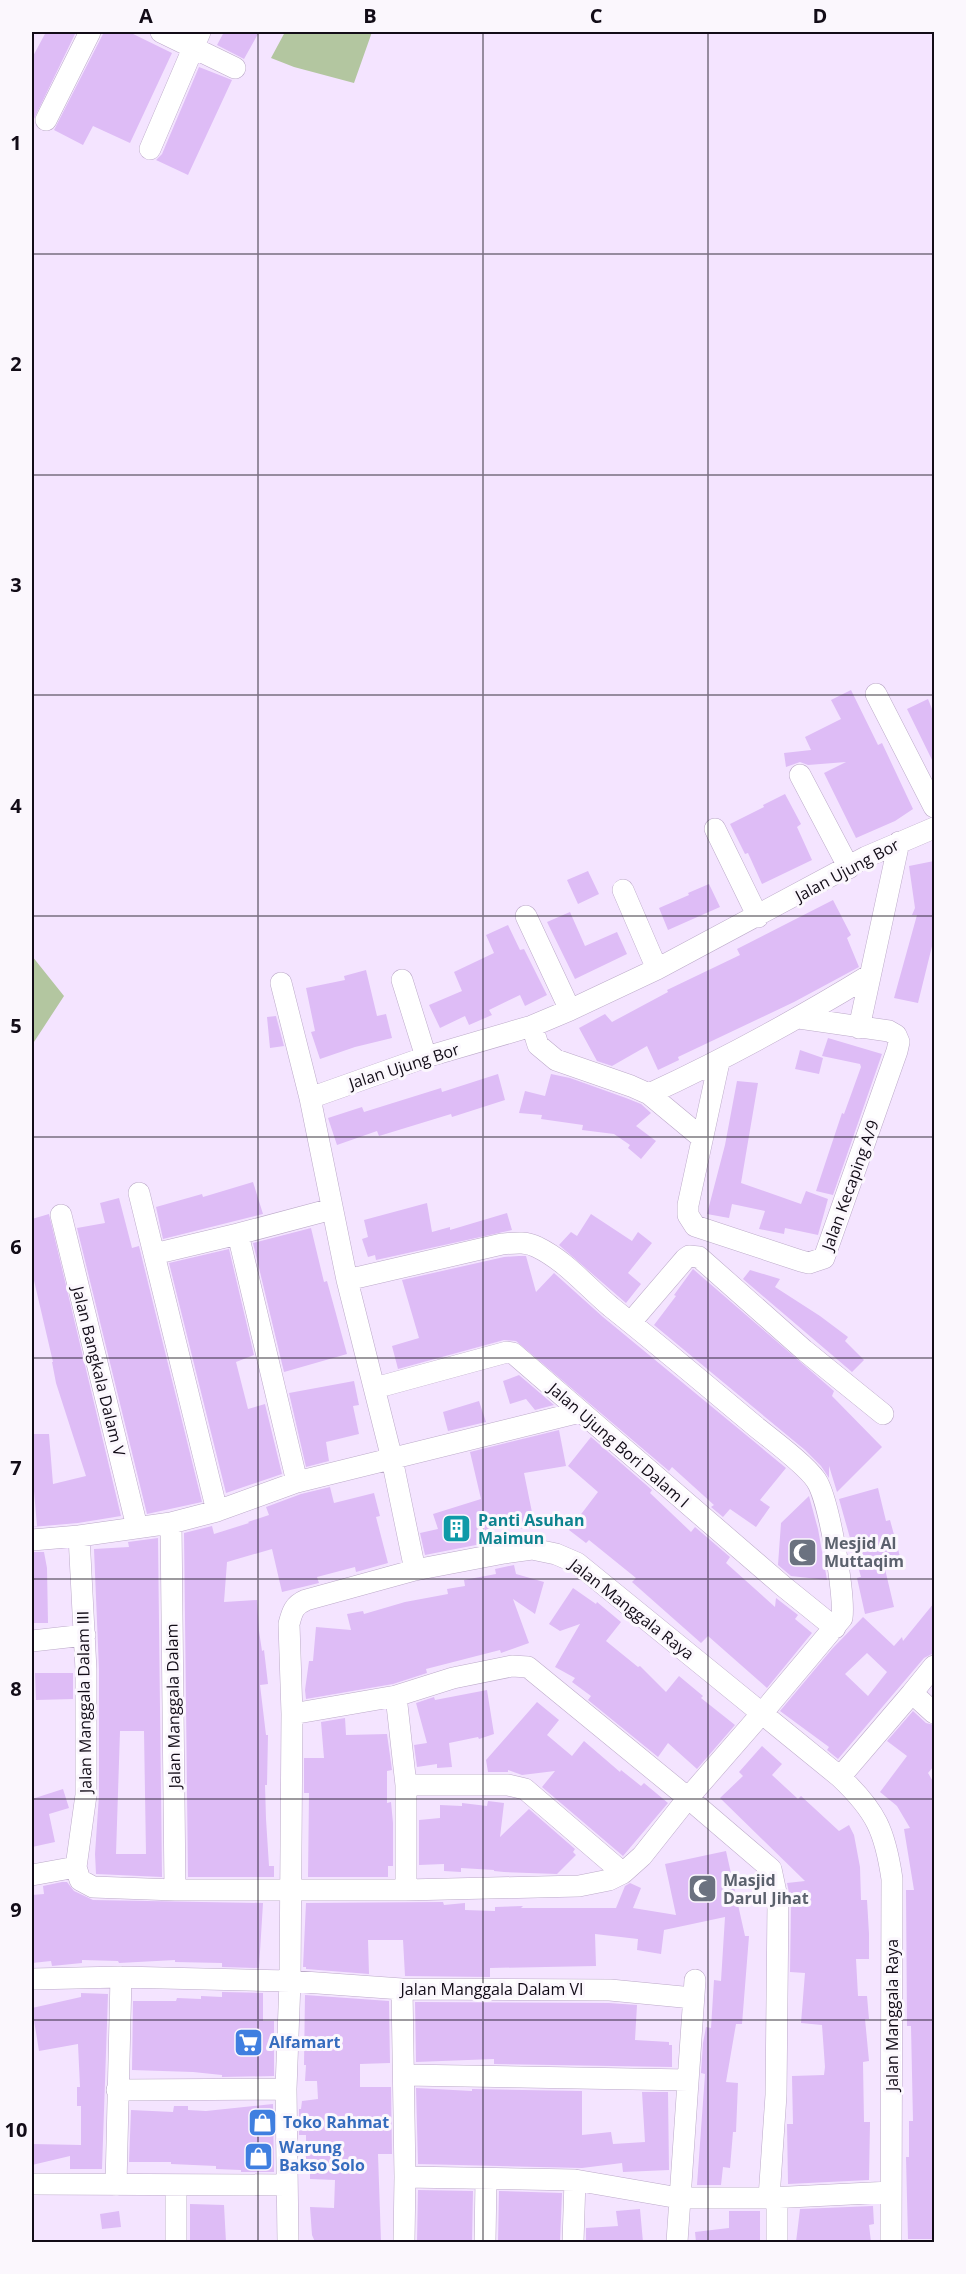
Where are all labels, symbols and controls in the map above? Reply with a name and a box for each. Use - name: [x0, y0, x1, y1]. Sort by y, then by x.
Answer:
- text: A: [139, 2, 153, 29]
- text: B: [363, 2, 377, 29]
- text: C: [590, 2, 603, 29]
- text: D: [813, 2, 827, 29]
- text: 1: [10, 129, 22, 156]
- text: 2: [10, 350, 22, 377]
- text: 3: [10, 571, 22, 598]
- text: 4: [10, 792, 22, 819]
- street label: Jalan Ujung Bor: [789, 833, 903, 908]
- text: 5: [10, 1012, 22, 1039]
- street label: Jalan Ujung Bor: [344, 1038, 462, 1095]
- street label: Jalan Kecaping A/9: [816, 1117, 884, 1255]
- text: 6: [10, 1233, 22, 1260]
- street label: Jalan Bangkala Dalam V: [67, 1282, 131, 1459]
- street label: Jalan Ujung Bori Dalam I: [542, 1376, 694, 1512]
- text: 7: [10, 1454, 22, 1481]
- place label: Panti Asuhan Maimun: [478, 1509, 584, 1549]
- building icon: Panti Asuhan Maimun: [441, 1513, 473, 1545]
- place label: Mesjid Al Muttaqim: [824, 1532, 904, 1572]
- mosque icon: Mesjid Al Muttaqim: [787, 1536, 819, 1568]
- street label: Jalan Manggala Raya: [564, 1552, 699, 1665]
- street label: Jalan Manggala Dalam III: [71, 1611, 97, 1795]
- street label: Jalan Manggala Dalam: [161, 1623, 185, 1791]
- text: 8: [10, 1675, 22, 1702]
- place label: Masjid Darul Jihat: [723, 1869, 809, 1909]
- mosque icon: Masjid Darul Jihat: [686, 1873, 718, 1905]
- text: 9: [10, 1896, 22, 1923]
- street label: Jalan Manggala Raya: [881, 1939, 903, 2093]
- street label: Jalan Manggala Dalam VI: [399, 1978, 583, 2000]
- supermarket icon: Alfamart: [232, 2026, 264, 2058]
- place label: Alfamart: [269, 2031, 340, 2053]
- shop icon: Toko Rahmat: [246, 2106, 278, 2138]
- place label: Toko Rahmat: [283, 2111, 389, 2133]
- text: 10: [5, 2116, 27, 2143]
- place label: Warung Bakso Solo: [279, 2136, 365, 2176]
- shop icon: Warung Bakso Solo: [242, 2140, 274, 2172]

